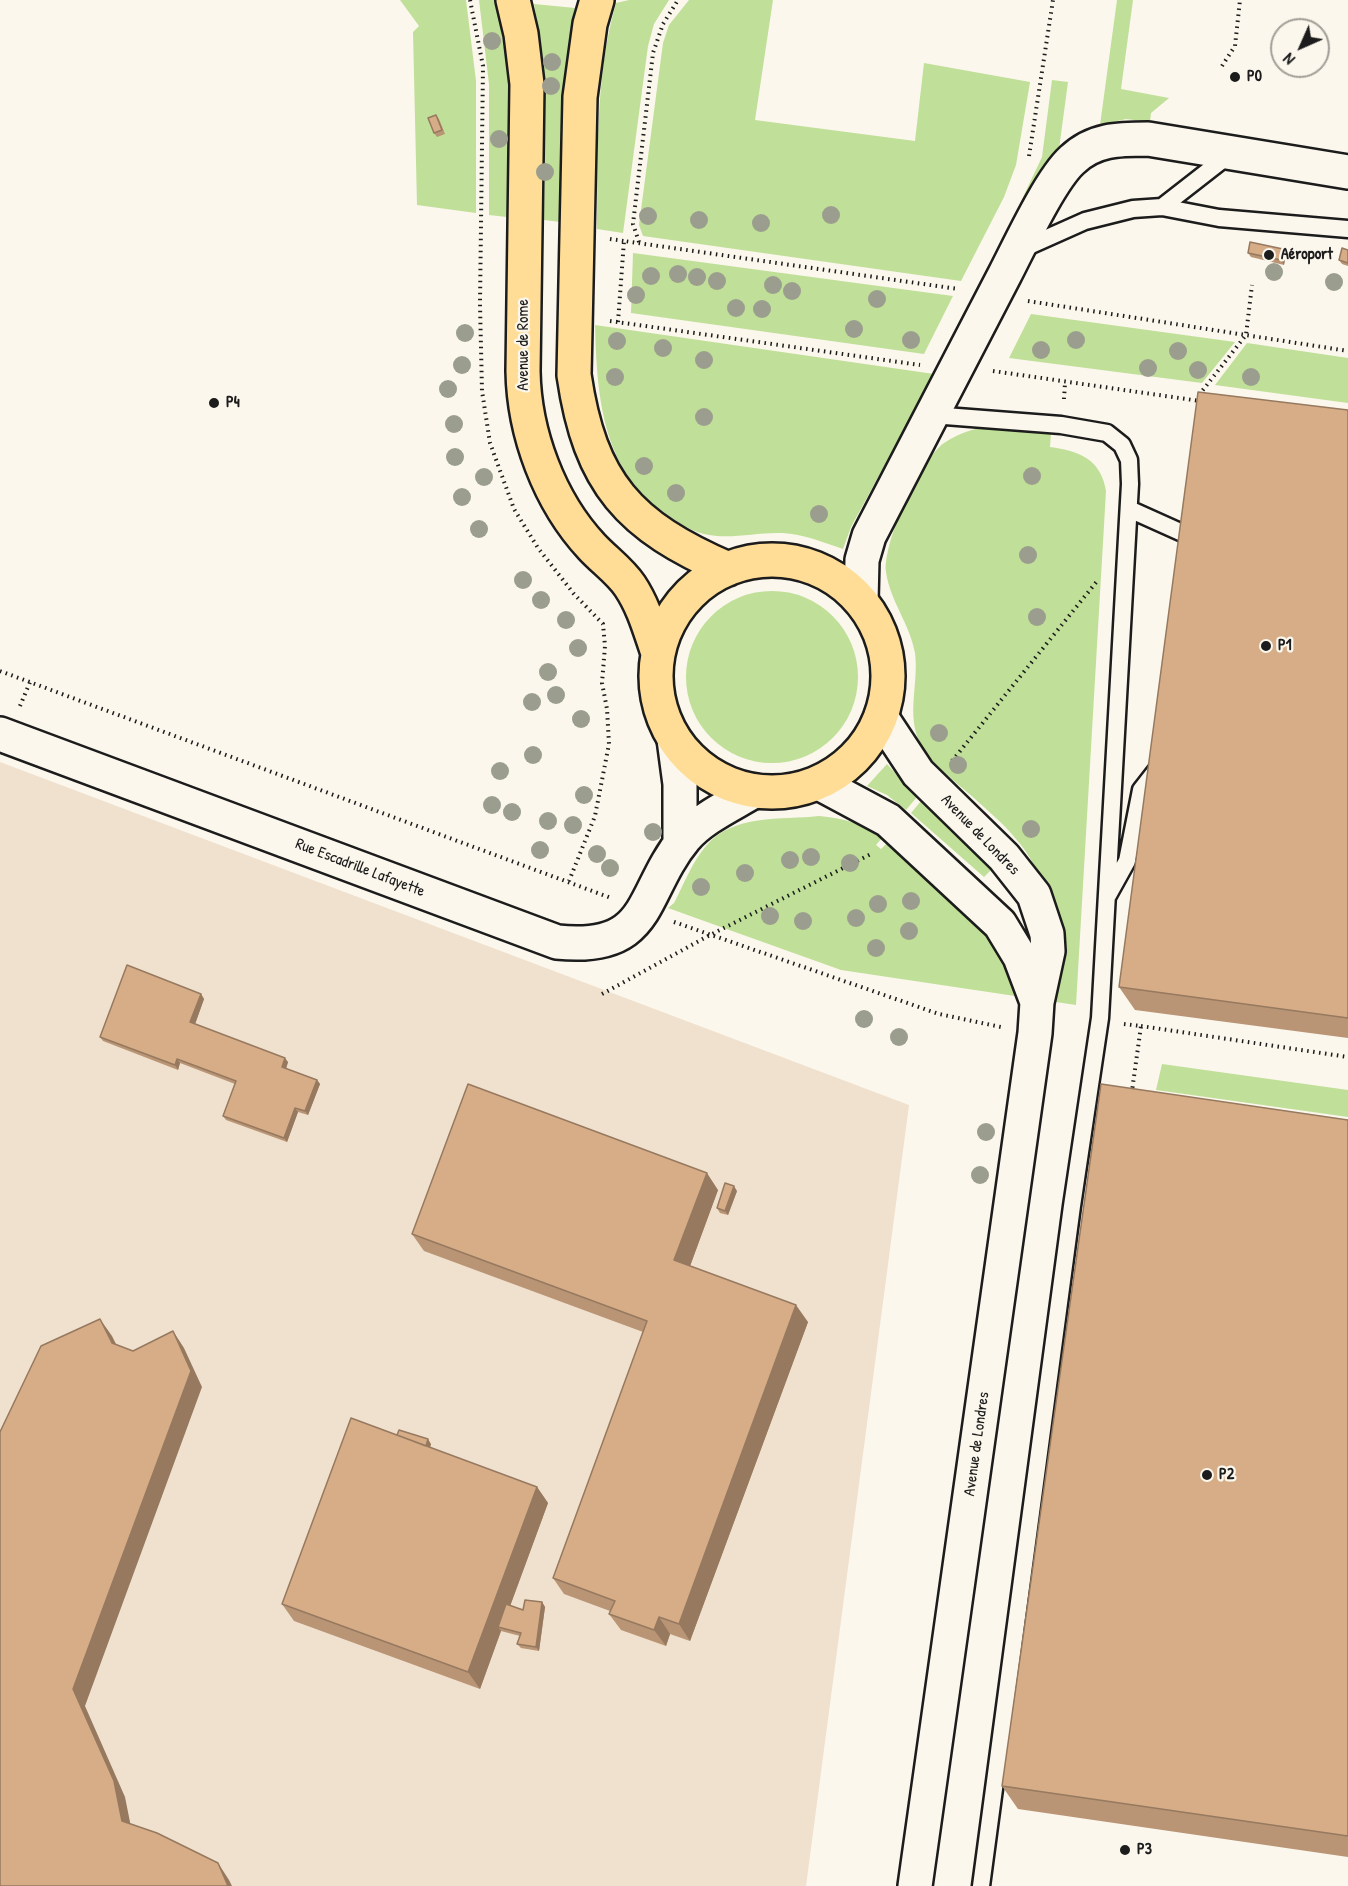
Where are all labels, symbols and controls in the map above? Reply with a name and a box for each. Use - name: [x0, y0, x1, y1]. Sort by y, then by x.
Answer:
- north arrow: [1270, 18, 1330, 78]
- text: N: [1278, 49, 1299, 70]
- place label: P0: [1247, 67, 1262, 87]
- marker: P0: [1228, 70, 1242, 84]
- place label: Aéroport: [1281, 245, 1333, 265]
- marker: Aéroport: [1262, 248, 1276, 262]
- street label: Avenue de Rome: [514, 299, 534, 391]
- place label: P4: [226, 393, 240, 413]
- marker: P4: [207, 396, 221, 410]
- place label: P1: [1278, 636, 1292, 656]
- marker: P1: [1259, 639, 1273, 653]
- street label: Avenue de Londres: [937, 791, 1023, 879]
- street label: Rue Escadrille Lafayette: [293, 834, 427, 902]
- street label: Avenue de Londres: [960, 1391, 994, 1497]
- place label: P2: [1219, 1465, 1234, 1485]
- marker: P2: [1200, 1468, 1214, 1482]
- place label: P3: [1137, 1840, 1152, 1860]
- marker: P3: [1118, 1843, 1132, 1857]

